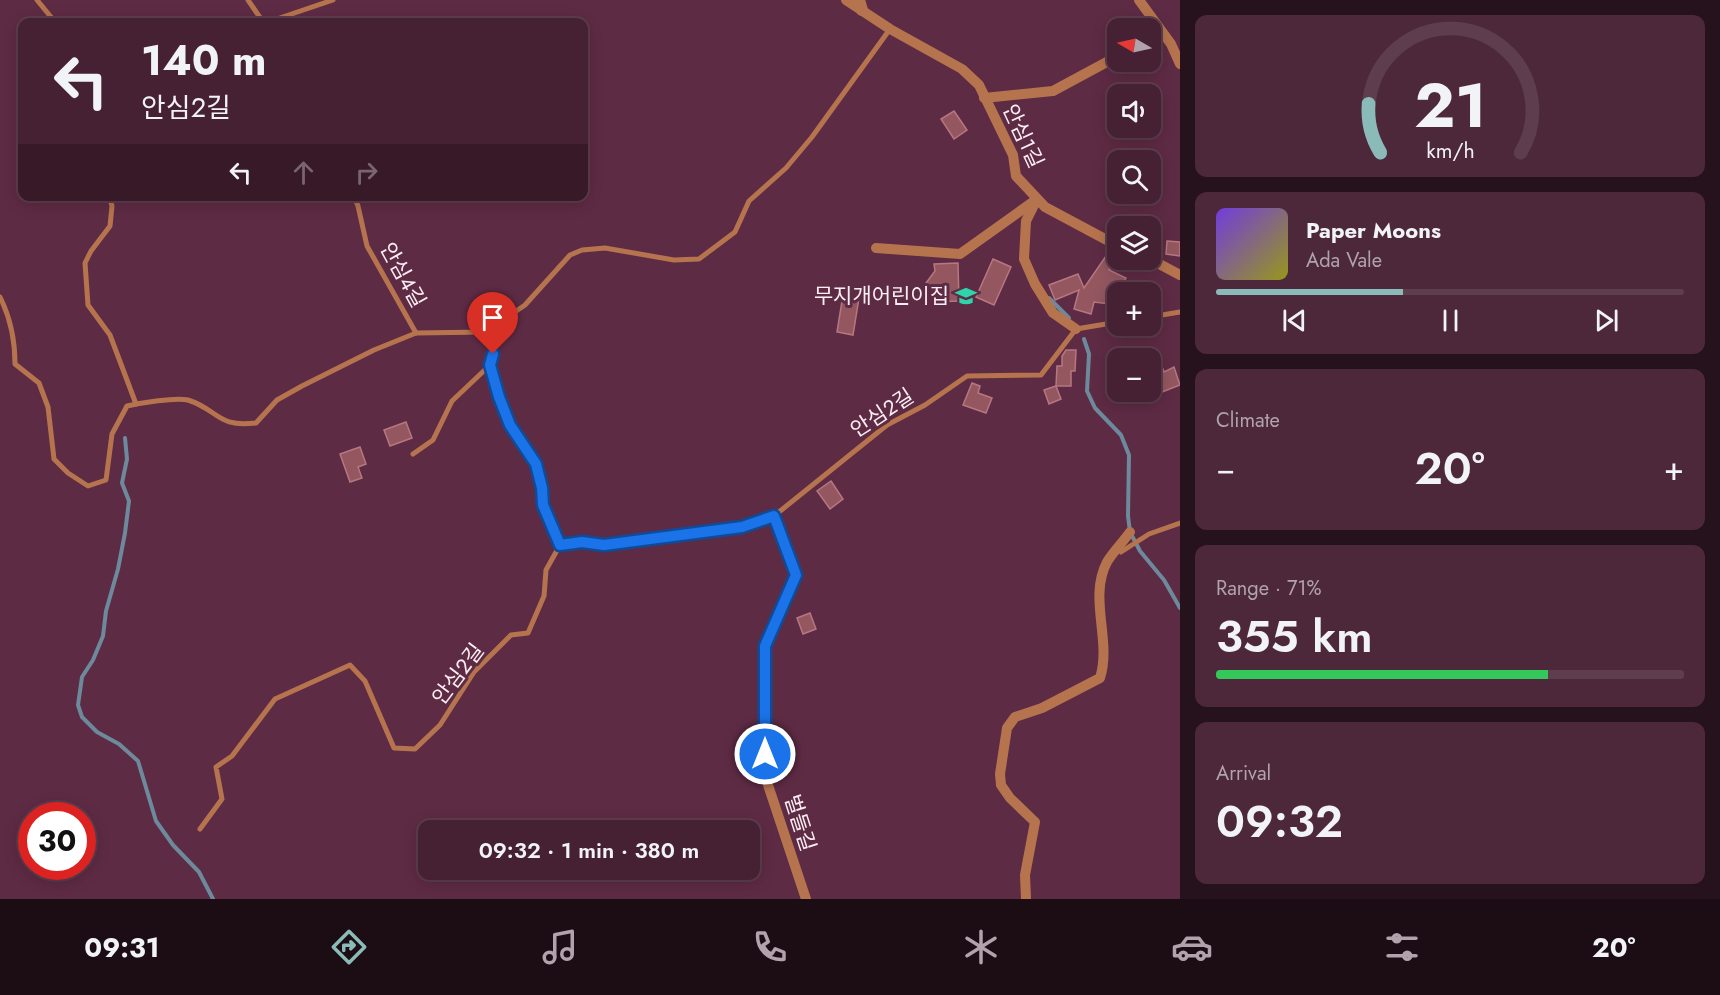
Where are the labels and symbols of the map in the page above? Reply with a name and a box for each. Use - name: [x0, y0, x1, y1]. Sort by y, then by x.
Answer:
- north arrow: [1107, 18, 1161, 72]
- street label: 안심1길: [995, 99, 1051, 173]
- street label: 안심4길: [373, 237, 433, 313]
- place label: 무지개어린이집: [814, 281, 949, 311]
- school or university icon: 무지개어린이집: [954, 284, 978, 308]
- pin: [467, 292, 518, 354]
- street label: 안심2길: [845, 381, 919, 445]
- street label: 안심2길: [425, 637, 491, 711]
- position arrow: [733, 722, 797, 786]
- street label: 벌들길: [777, 791, 823, 855]
- speed limit sign: 30: [18, 802, 96, 880]

